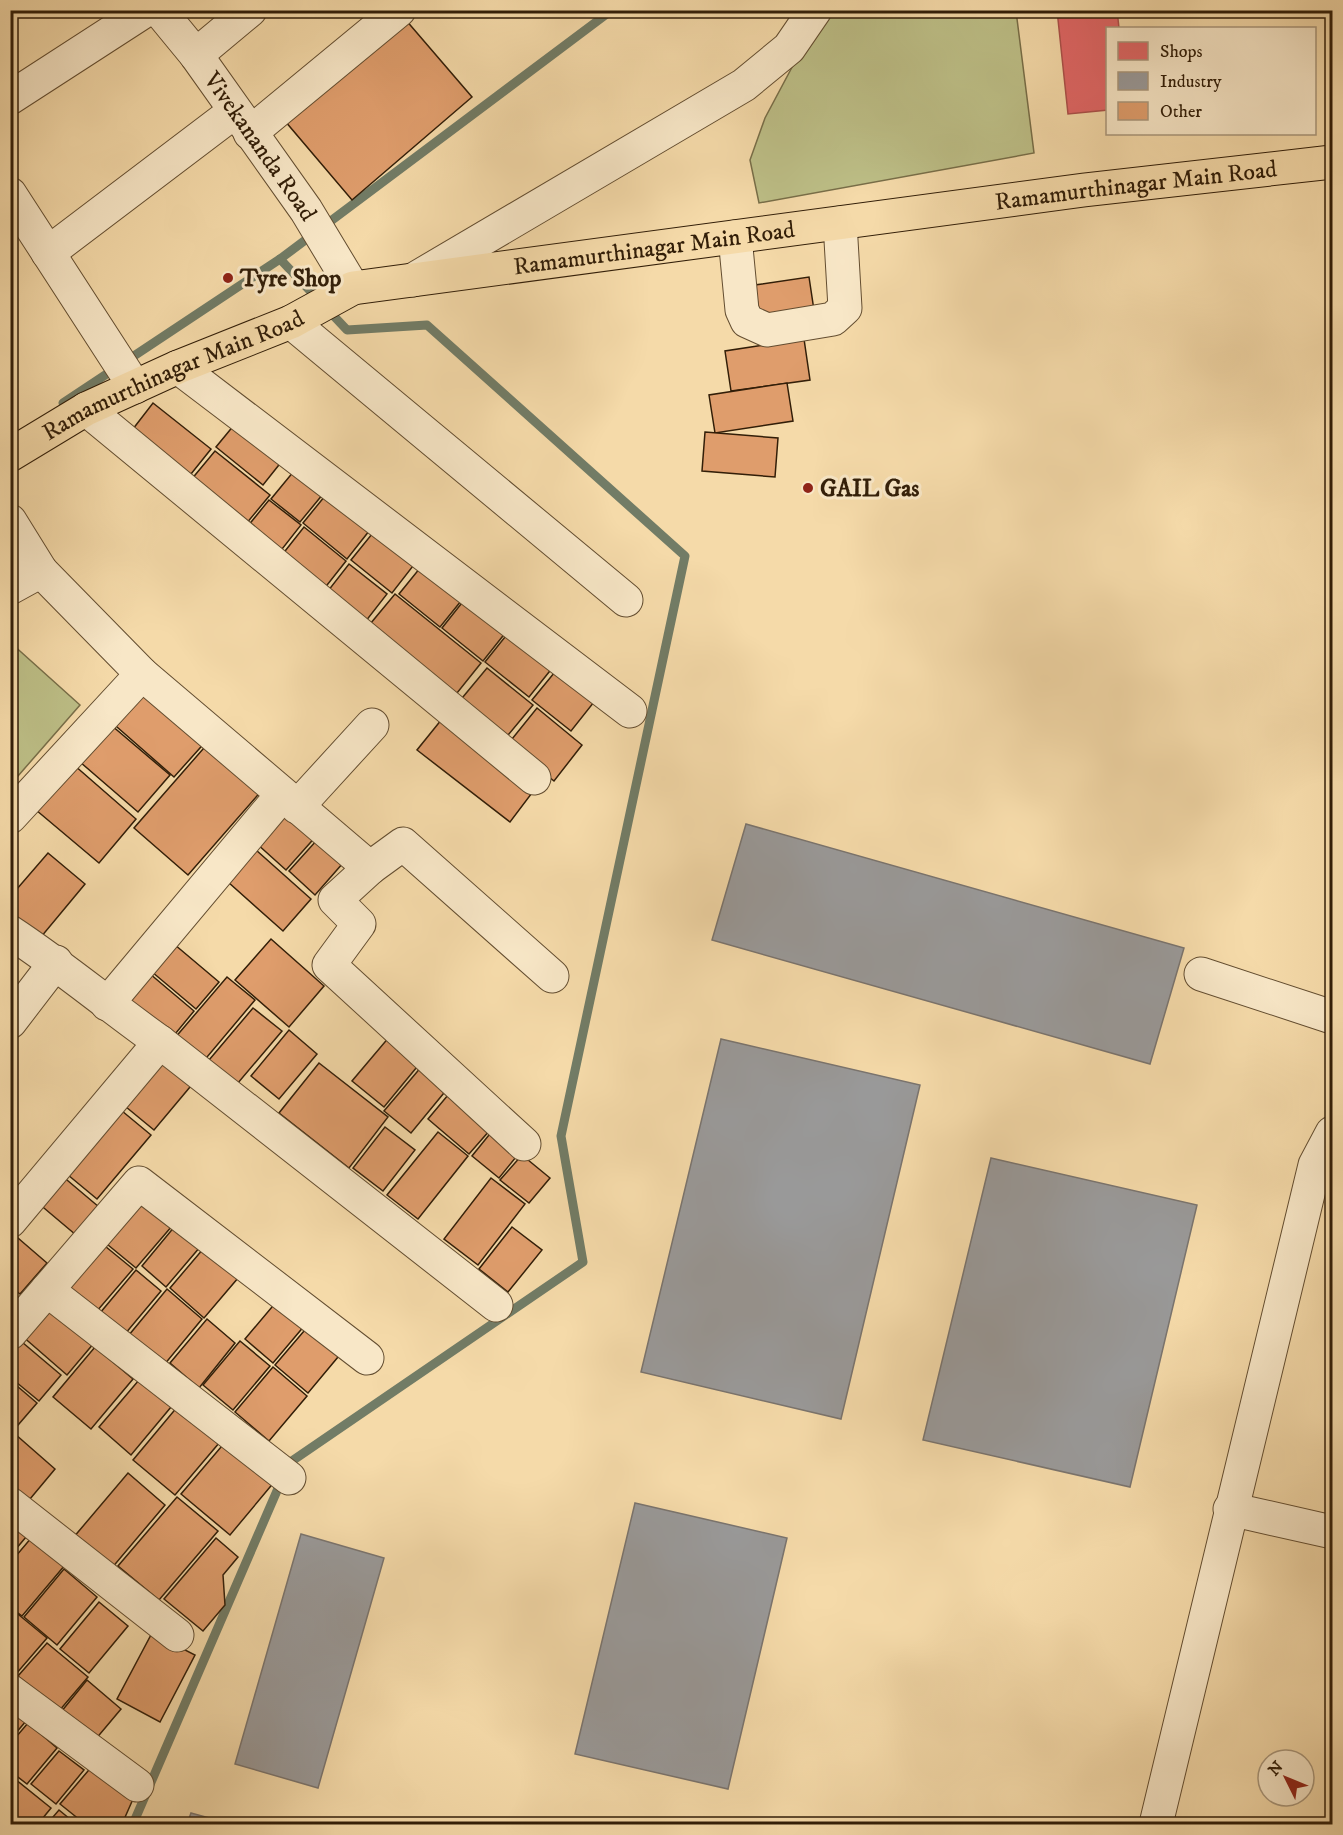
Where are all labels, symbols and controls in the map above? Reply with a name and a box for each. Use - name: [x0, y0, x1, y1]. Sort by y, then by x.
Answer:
- legend: [1106, 27, 1316, 135]
- text: Shops: [1160, 41, 1203, 63]
- street label: Vivekananda Road: [196, 65, 323, 227]
- text: Industry: [1160, 71, 1222, 93]
- text: Other: [1160, 101, 1202, 123]
- street label: Ramamurthinagar Main Road: [993, 154, 1279, 218]
- street label: Ramamurthinagar Main Road: [511, 215, 797, 282]
- place label: Tyre Shop: [239, 264, 341, 294]
- marker: Tyre Shop: [221, 271, 235, 285]
- street label: Ramamurthinagar Main Road: [37, 304, 310, 448]
- place label: GAIL Gas: [820, 474, 919, 504]
- marker: GAIL Gas: [801, 481, 815, 495]
- north arrow: [1256, 1748, 1316, 1808]
- text: N: [1264, 1757, 1288, 1780]

